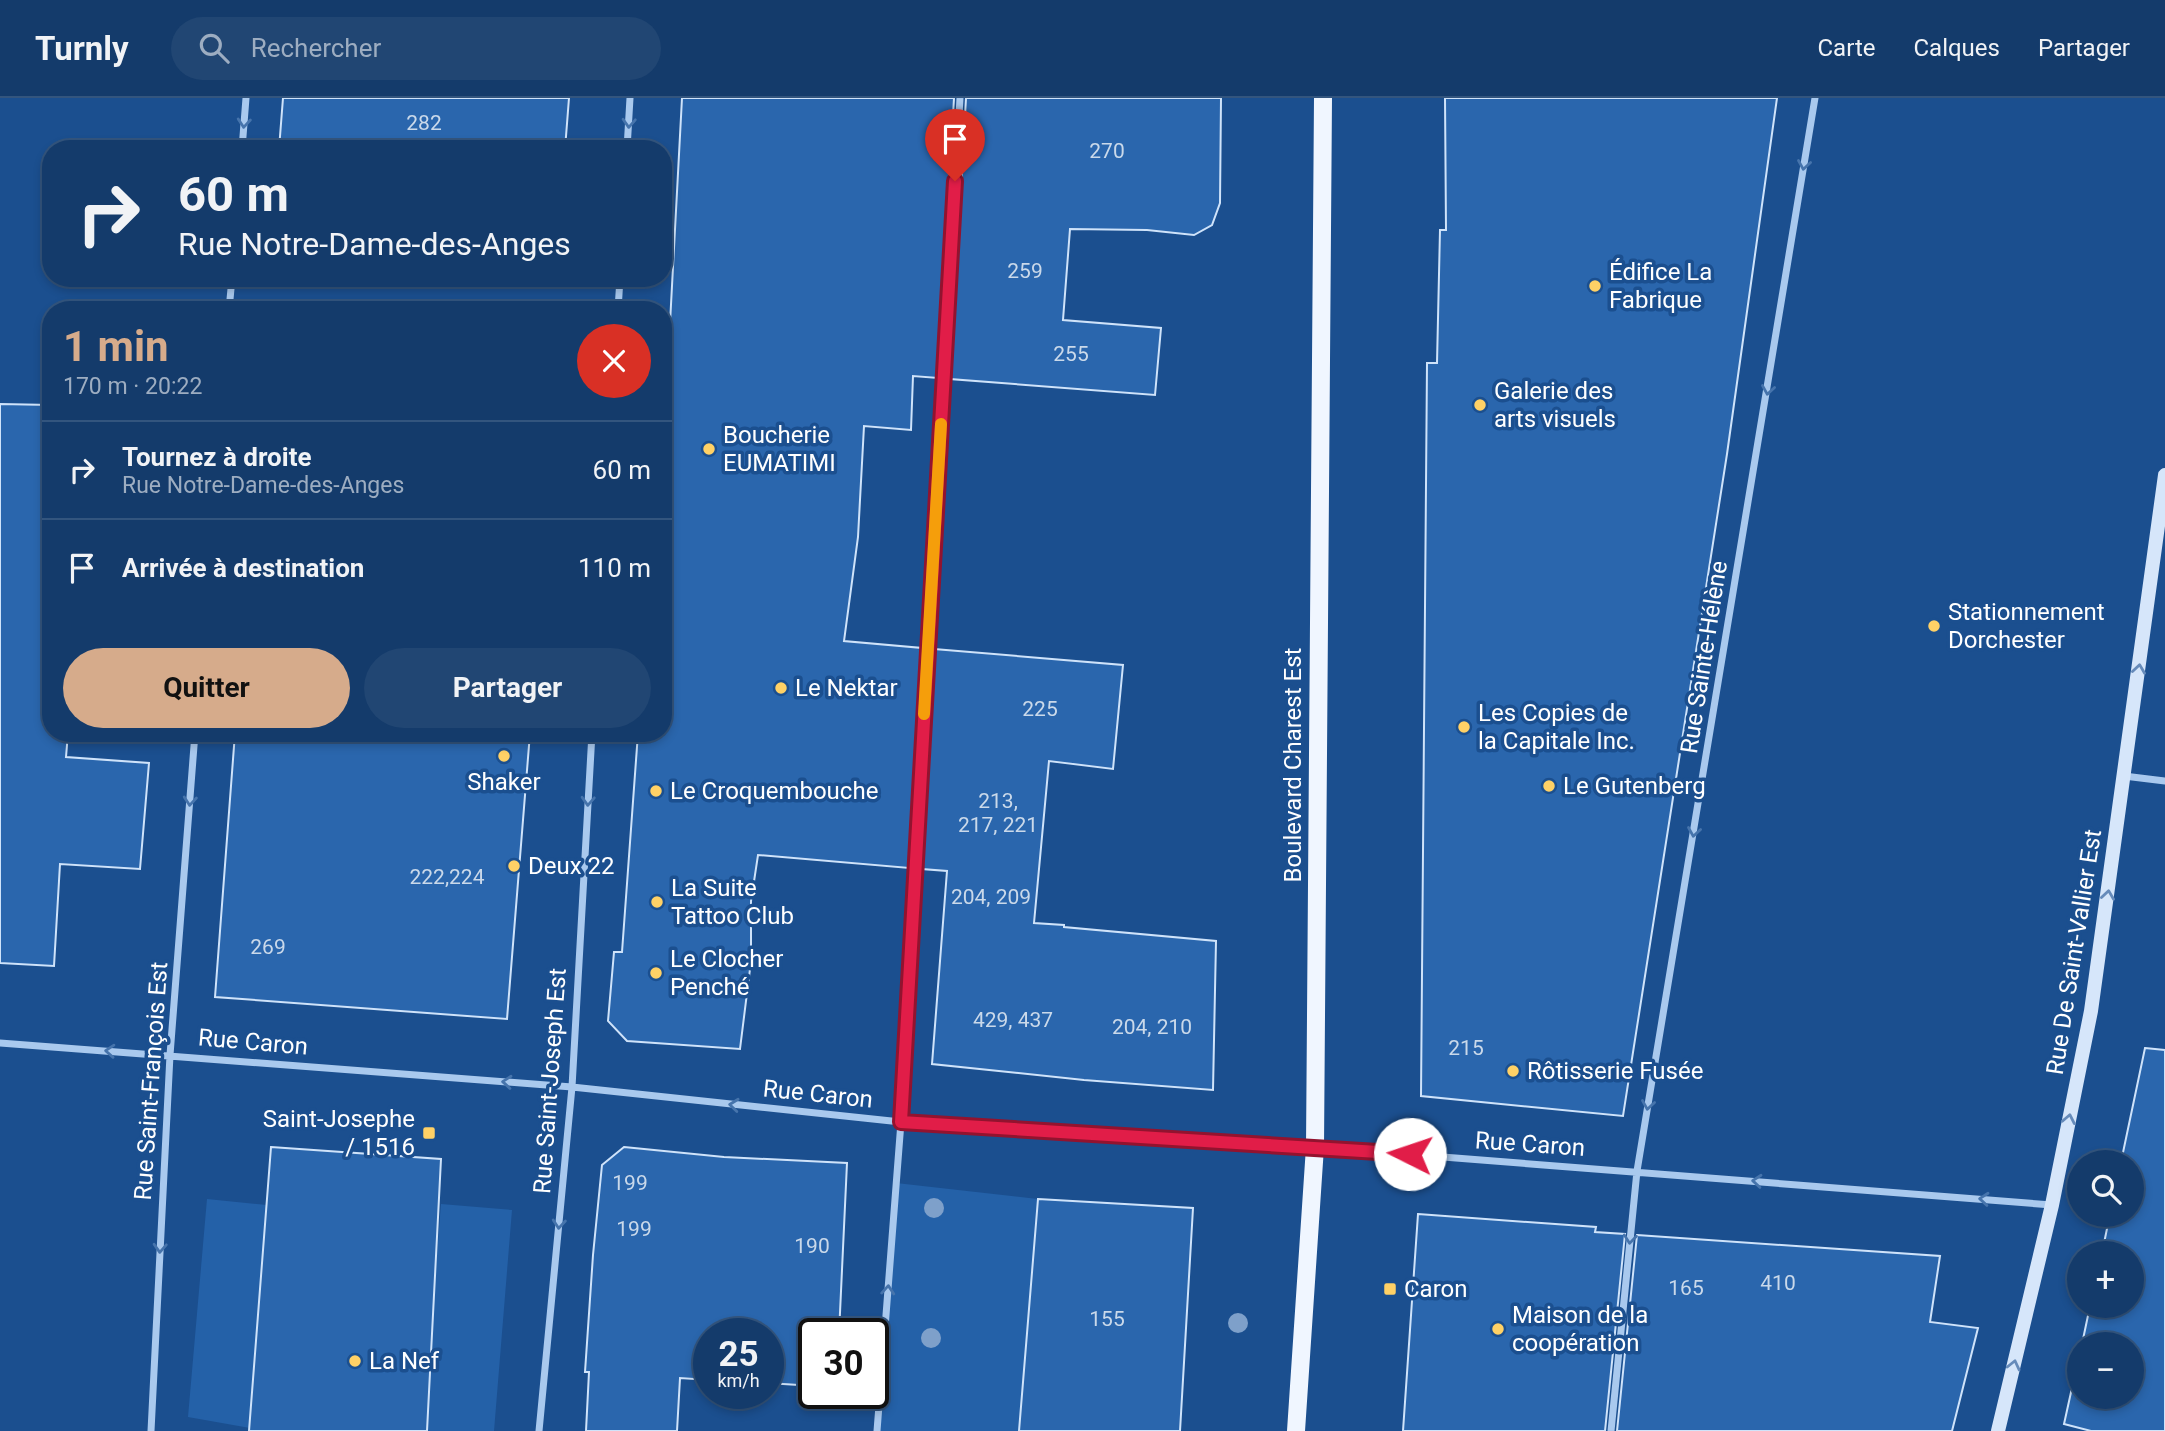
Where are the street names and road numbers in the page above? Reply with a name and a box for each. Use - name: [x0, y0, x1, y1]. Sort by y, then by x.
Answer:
- street label: Rue Sainte-Hélène: [1675, 559, 1733, 755]
- street label: Boulevard Charest Est: [1279, 647, 1307, 882]
- street label: Rue De Saint-Vallier Est: [2041, 827, 2107, 1077]
- street label: Rue Saint-François Est: [129, 961, 173, 1201]
- street label: Rue Saint-Joseph Est: [528, 967, 572, 1195]
- street label: Rue Caron: [197, 1023, 309, 1061]
- street label: Rue Caron: [762, 1074, 874, 1114]
- street label: Rue Caron: [1474, 1126, 1586, 1162]

